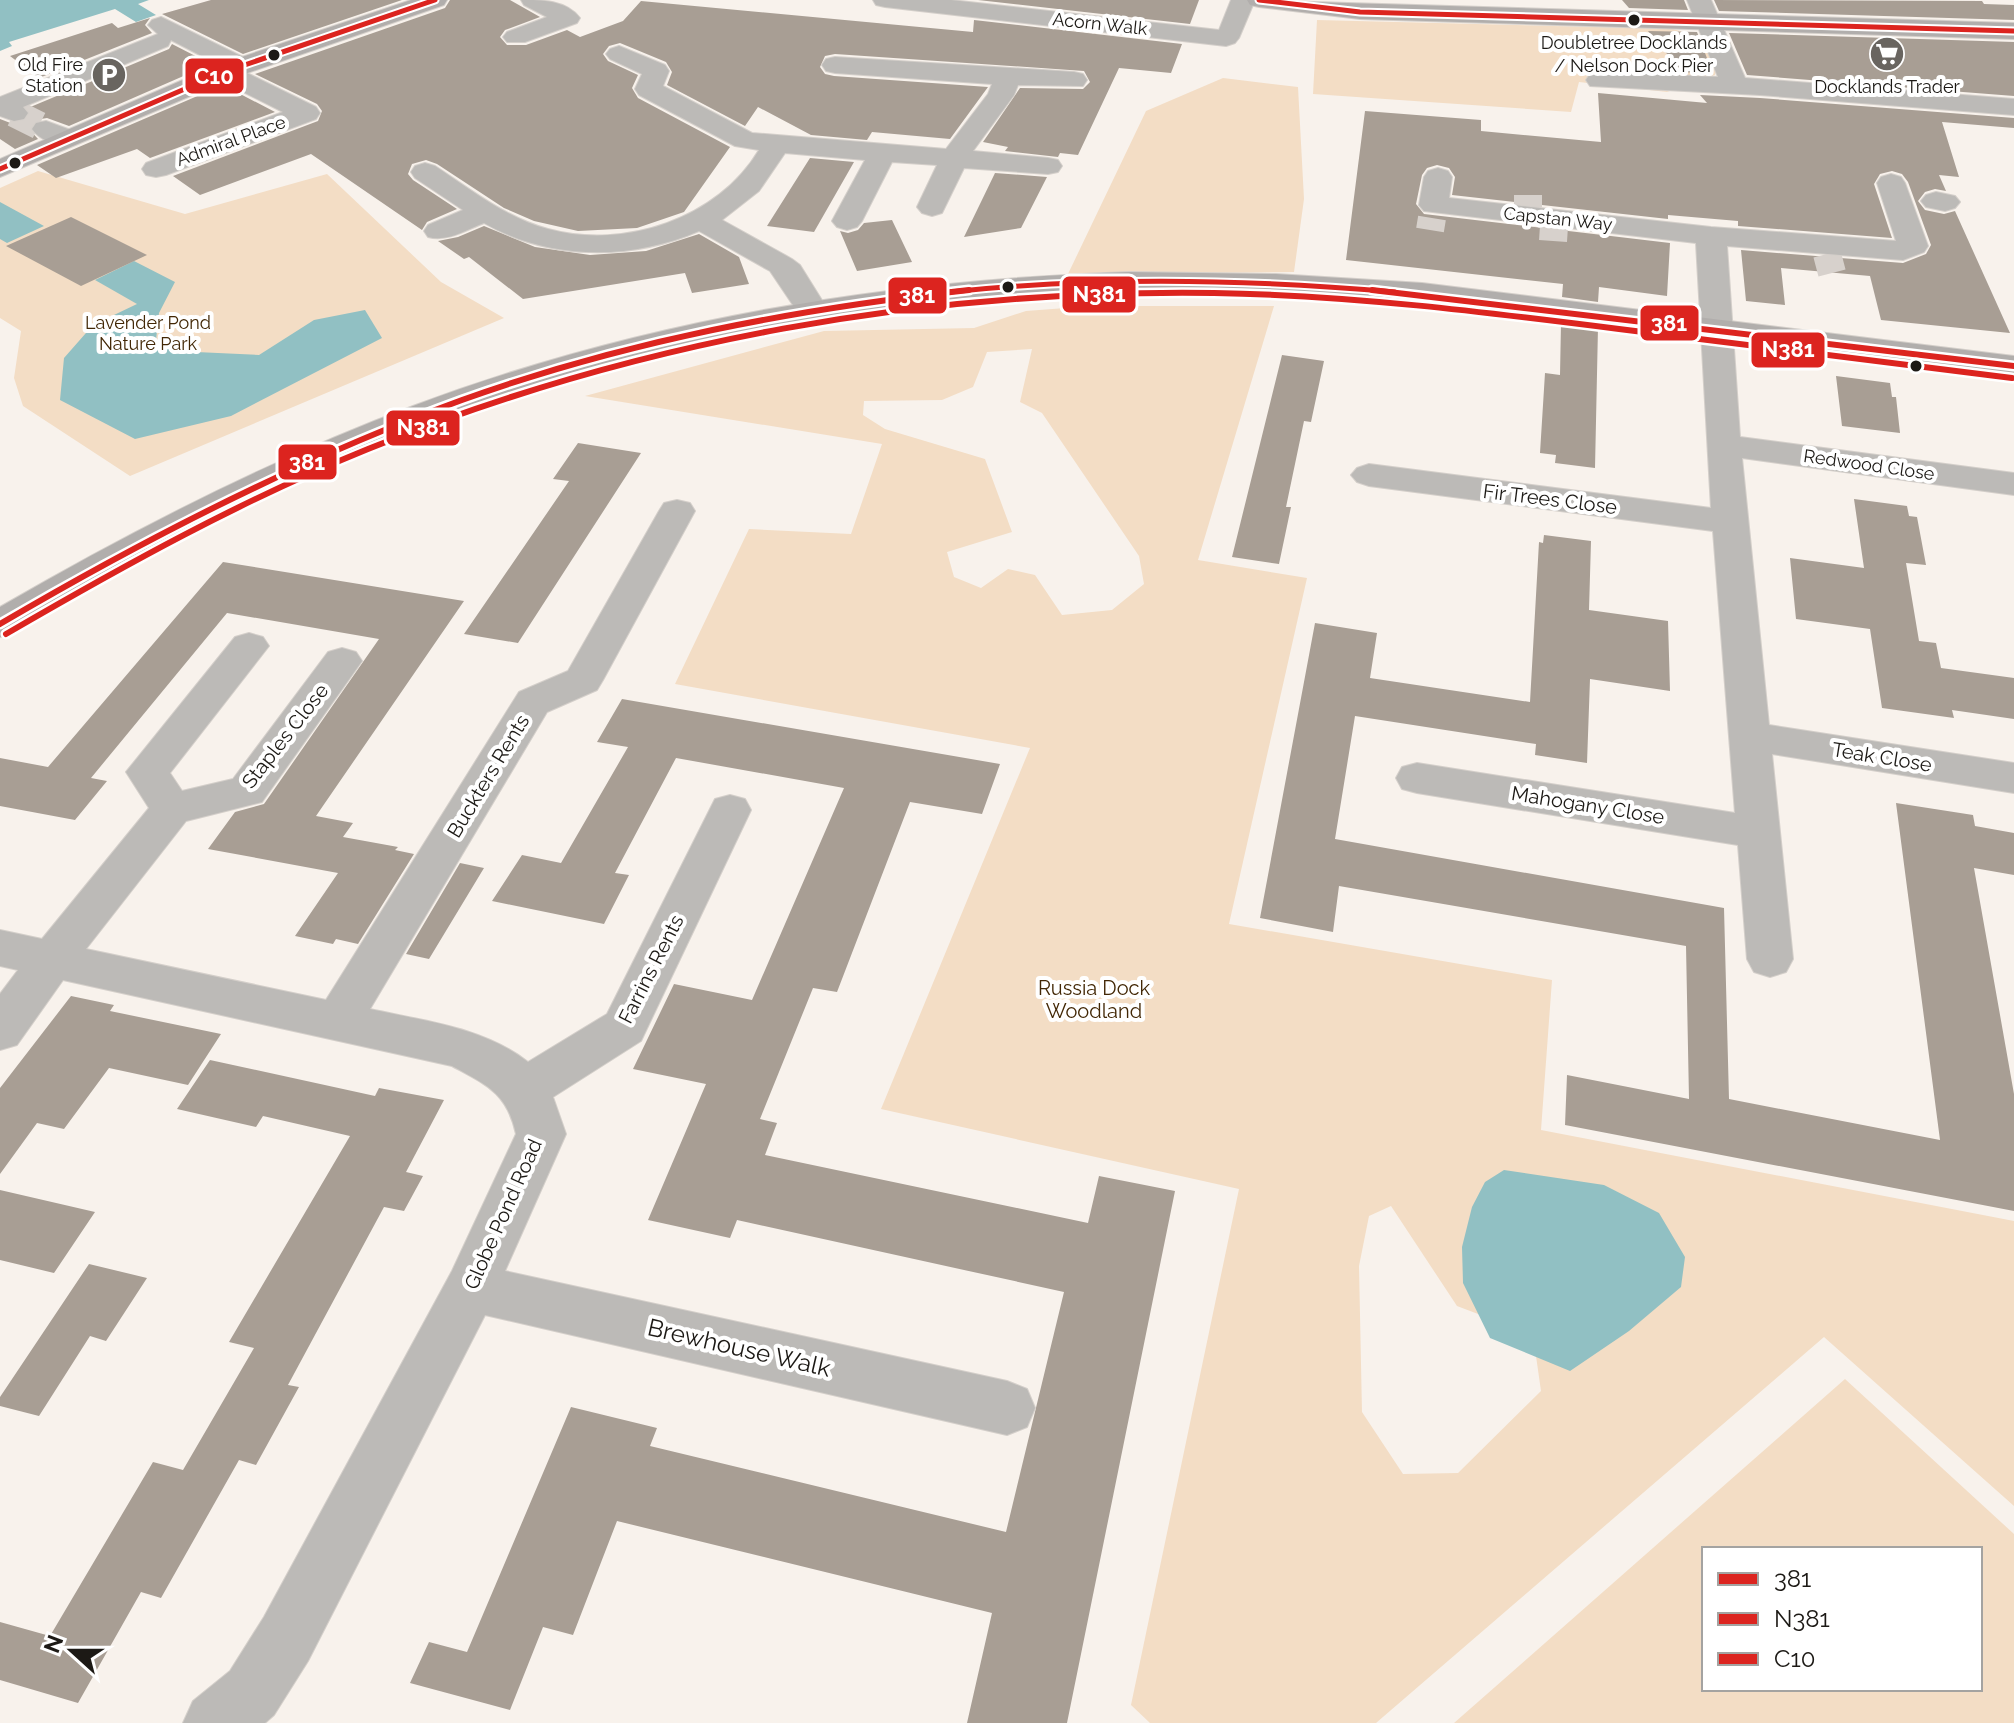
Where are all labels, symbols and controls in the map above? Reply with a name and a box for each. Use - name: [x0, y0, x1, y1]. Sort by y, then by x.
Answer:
- street label: Acorn Walk: [1052, 8, 1149, 39]
- marker: Doubletree Docklands / Nelson Dock Pier: [1626, 12, 1642, 28]
- place label: Doubletree Docklands / Nelson Dock Pier: [1541, 32, 1728, 76]
- supermarket icon: Docklands Trader: [1868, 35, 1906, 73]
- unlabelled marker: [266, 47, 282, 63]
- place label: Old Fire Station: [18, 54, 83, 96]
- parking icon: Old Fire Station: [90, 56, 128, 94]
- line badge: C10: [184, 57, 245, 95]
- text: C10: [194, 63, 234, 89]
- place label: Docklands Trader: [1814, 76, 1961, 97]
- street label: Admiral Place: [173, 111, 289, 170]
- unlabelled marker: [7, 155, 23, 171]
- street label: Capstan Way: [1503, 202, 1614, 235]
- line badge: N381: [1061, 275, 1137, 314]
- line badge: 381: [887, 276, 948, 315]
- unlabelled marker: [1000, 279, 1016, 295]
- text: N381: [1072, 281, 1126, 307]
- text: 381: [899, 282, 935, 308]
- line badge: 381: [1639, 304, 1700, 342]
- text: 381: [1651, 310, 1687, 336]
- park label: Lavender Pond Nature Park: [85, 312, 211, 354]
- line badge: N381: [1750, 331, 1826, 369]
- text: N381: [1761, 336, 1815, 362]
- unlabelled marker: [1908, 358, 1924, 374]
- line badge: N381: [385, 409, 461, 447]
- text: N381: [396, 414, 450, 440]
- line badge: 381: [277, 443, 338, 481]
- street label: Redwood Close: [1802, 445, 1936, 484]
- text: 381: [289, 449, 325, 475]
- street label: Fir Trees Close: [1482, 479, 1619, 519]
- street label: Staples Close: [237, 679, 333, 793]
- street label: Buckters Rents: [442, 710, 534, 842]
- street label: Teak Close: [1830, 737, 1934, 777]
- street label: Mahogany Close: [1510, 781, 1666, 829]
- street label: Farrins Rents: [613, 911, 689, 1027]
- park label: Russia Dock Woodland: [1038, 976, 1151, 1023]
- street label: Globe Pond Road: [459, 1135, 547, 1293]
- street label: Brewhouse Walk: [645, 1312, 834, 1383]
- legend: [1702, 1547, 1982, 1691]
- text: 381: [1774, 1564, 1811, 1593]
- text: N381: [1774, 1604, 1830, 1633]
- north arrow: [32, 1611, 112, 1691]
- text: N: [38, 1631, 68, 1656]
- text: C10: [1774, 1644, 1815, 1673]

